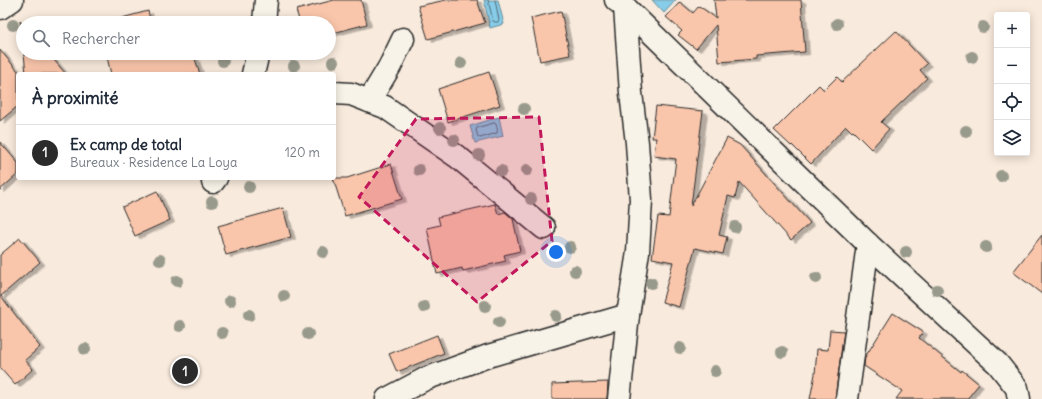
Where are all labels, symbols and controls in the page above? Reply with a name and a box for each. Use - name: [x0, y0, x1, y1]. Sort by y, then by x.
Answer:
- map controls: [994, 12, 1030, 156]
- button: +: [994, 12, 1030, 48]
- search box: [16, 16, 336, 60]
- icon: search: [30, 27, 52, 49]
- text: Rechercher: [62, 29, 140, 48]
- button: −: [994, 48, 1030, 84]
- button: locate: [994, 84, 1030, 120]
- text: À proximité: [32, 87, 118, 109]
- button: layers: [994, 120, 1030, 156]
- text: Ex camp de total: [70, 135, 182, 154]
- text: 1: [42, 144, 48, 161]
- text: 120 m: [285, 144, 320, 161]
- text: Bureaux · Residence La Loya: [70, 154, 237, 171]
- your location: [546, 242, 566, 262]
- pin: 1: [172, 356, 198, 386]

